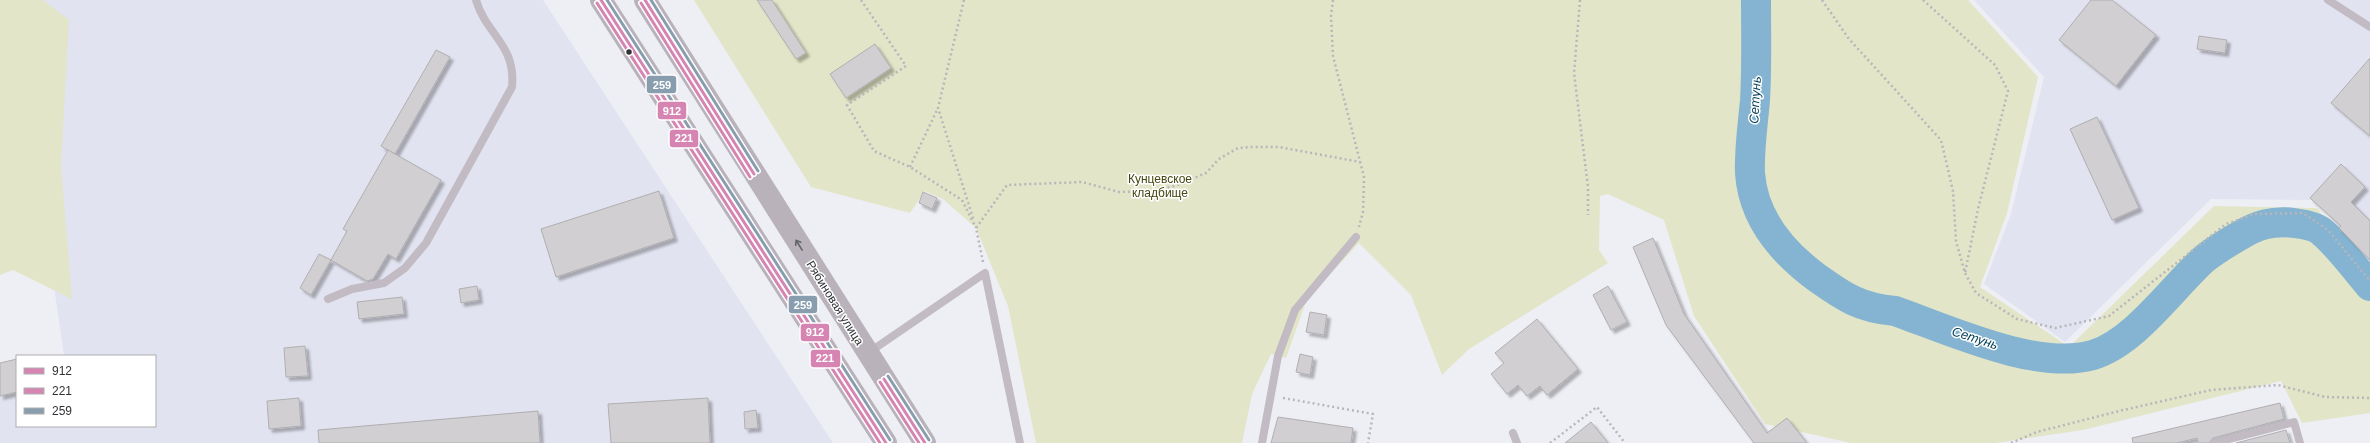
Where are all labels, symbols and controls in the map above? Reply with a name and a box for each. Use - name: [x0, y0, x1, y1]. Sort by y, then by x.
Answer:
- unlabelled marker: [624, 47, 634, 57]
- line badge: 259: [646, 75, 677, 94]
- water label: Сетунь: [1746, 76, 1764, 124]
- text: 259: [653, 79, 671, 91]
- line badge: 912: [657, 101, 687, 120]
- text: 912: [663, 105, 681, 117]
- line badge: 221: [669, 129, 699, 148]
- text: 221: [675, 132, 693, 144]
- park label: Кунцевское кладбище: [1128, 172, 1192, 200]
- one-way arrow: [794, 239, 802, 251]
- street label: Рябиновая улица: [803, 258, 867, 348]
- line badge: 259: [788, 295, 818, 314]
- text: 259: [794, 299, 812, 311]
- line badge: 912: [800, 323, 830, 342]
- water label: Сетунь: [1950, 324, 2000, 353]
- text: 912: [806, 326, 824, 338]
- line badge: 221: [810, 349, 841, 368]
- text: 221: [816, 352, 834, 364]
- legend: [16, 355, 156, 427]
- text: 912: [52, 364, 72, 378]
- text: 221: [52, 384, 72, 398]
- text: 259: [52, 404, 72, 418]

